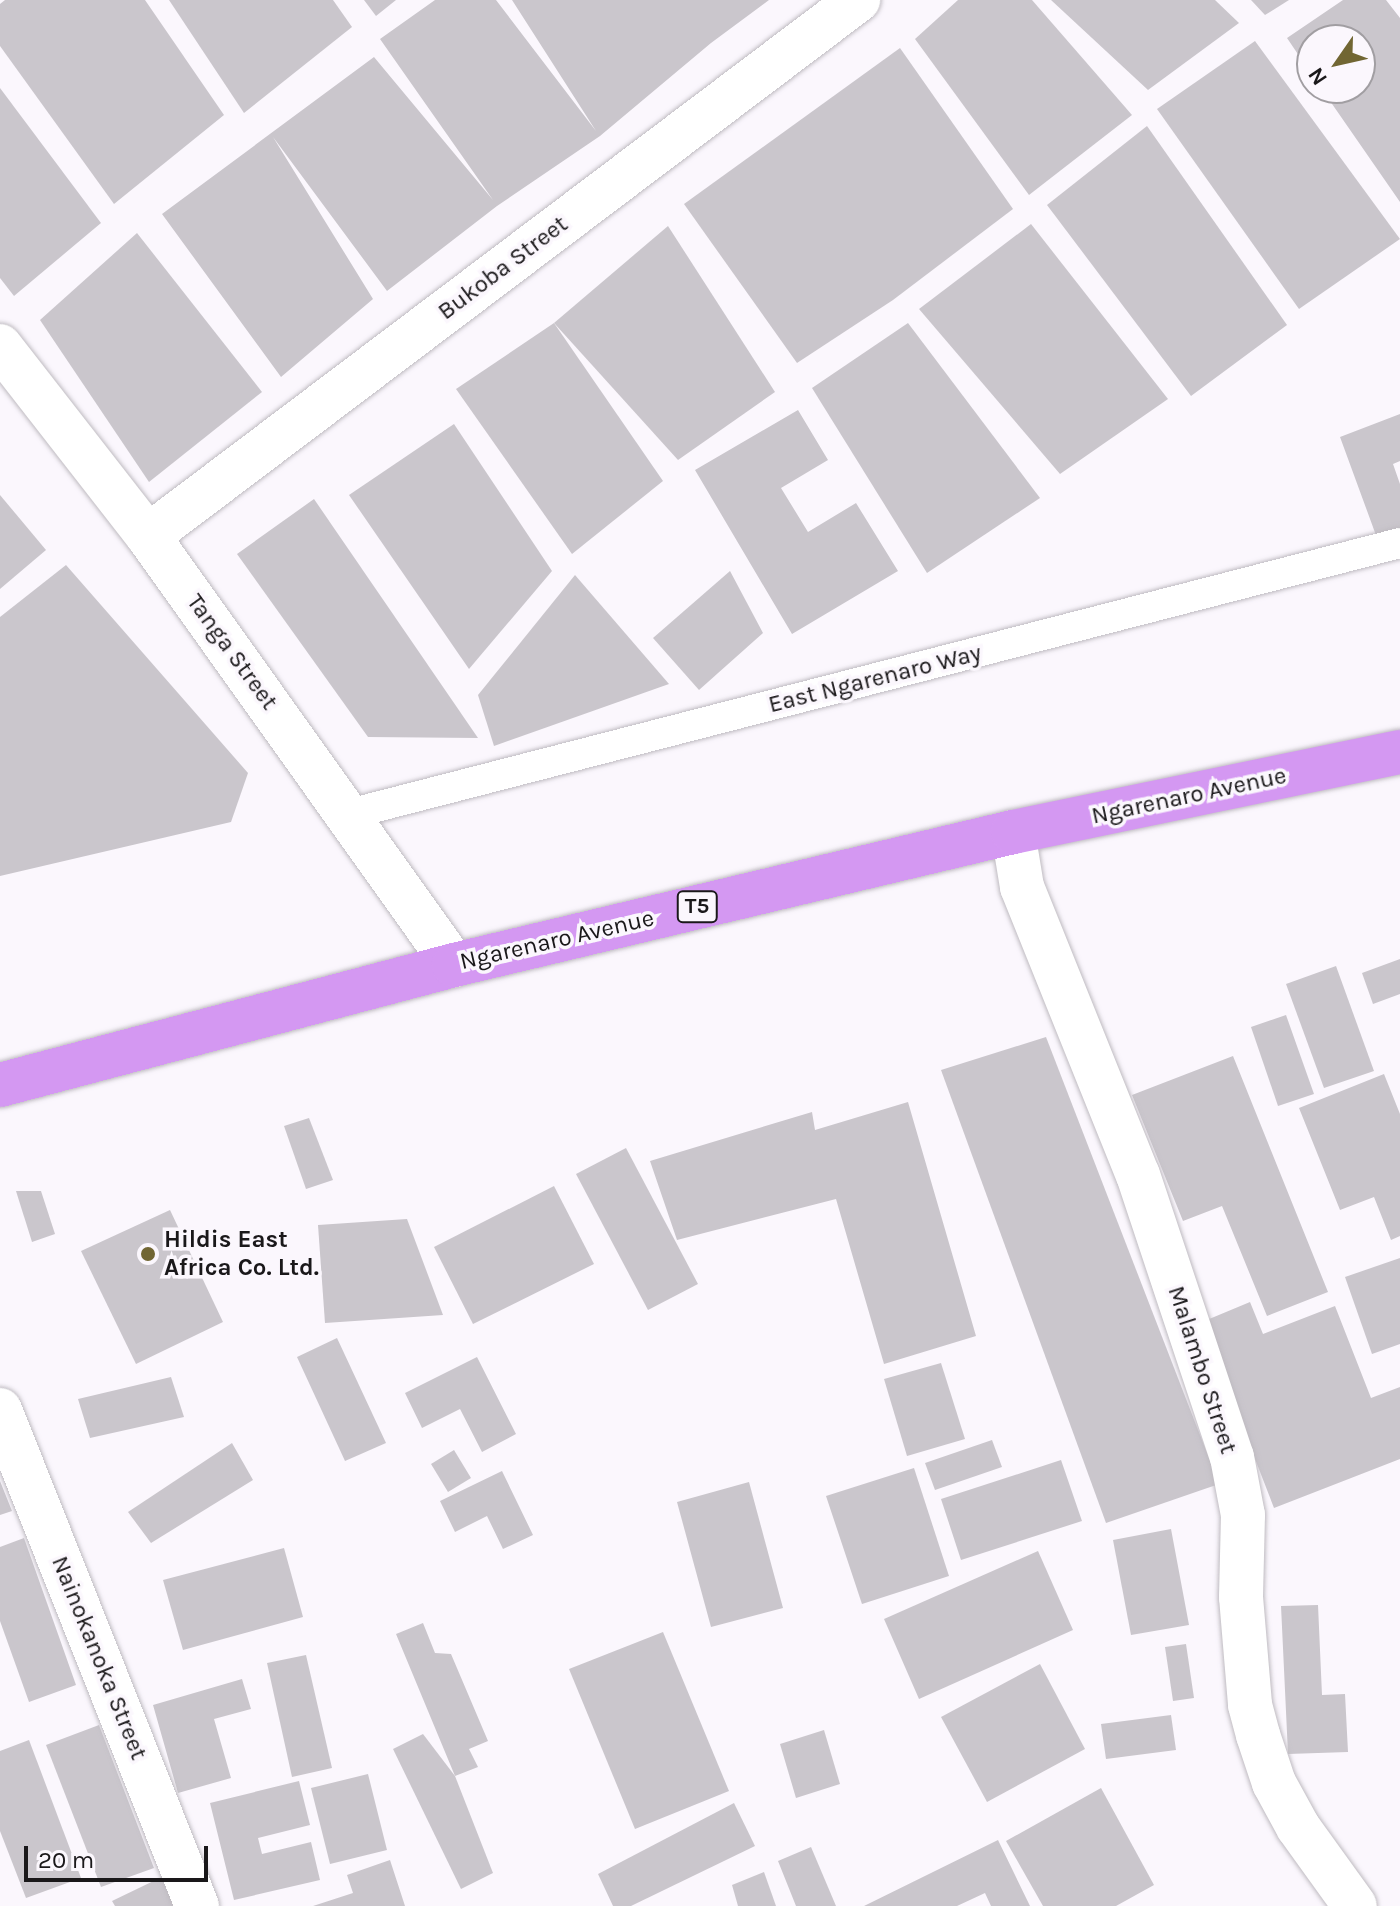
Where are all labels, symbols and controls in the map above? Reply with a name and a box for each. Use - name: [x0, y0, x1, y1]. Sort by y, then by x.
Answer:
- north arrow: [1296, 24, 1376, 104]
- text: N: [1303, 62, 1333, 90]
- street label: Bukoba Street: [432, 210, 574, 326]
- street label: Tanga Street: [180, 589, 284, 715]
- street label: East Ngarenaro Way: [766, 639, 984, 719]
- street label: Ngarenaro Avenue: [1089, 761, 1289, 831]
- road number: T5: [675, 889, 719, 925]
- street label: Ngarenaro Avenue: [457, 904, 657, 976]
- place label: Hildis East Africa Co. Ltd.: [164, 1226, 319, 1282]
- marker: Hildis East Africa Co. Ltd.: [139, 1245, 157, 1263]
- street label: Malambo Street: [1161, 1282, 1243, 1458]
- street label: Nainokanoka Street: [45, 1552, 153, 1764]
- scale bar: [28, 1830, 212, 1880]
- text: 20 m: [38, 1846, 94, 1874]

